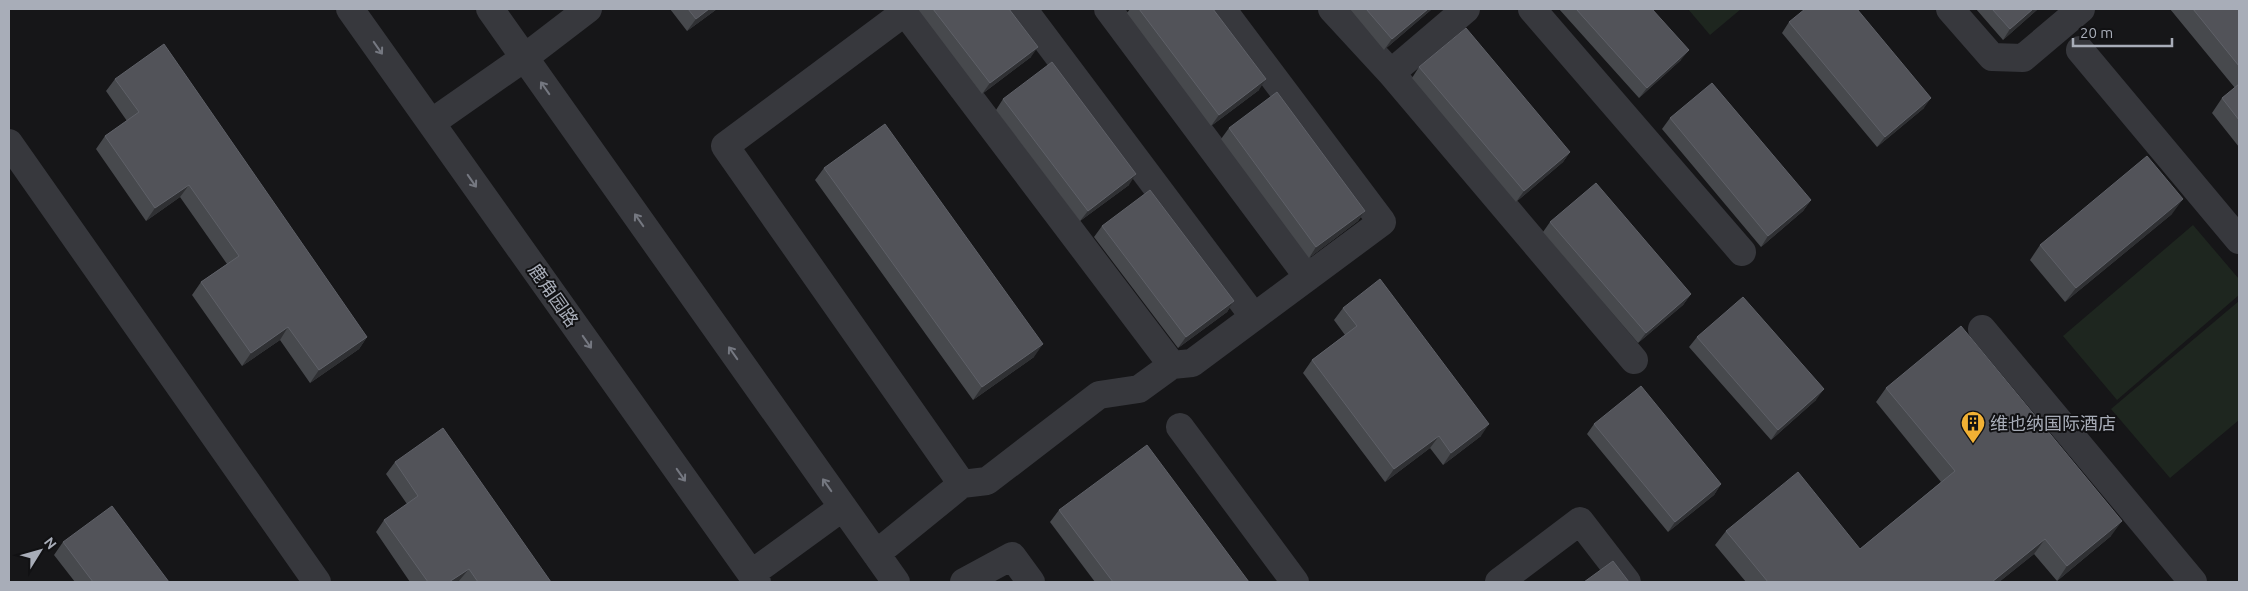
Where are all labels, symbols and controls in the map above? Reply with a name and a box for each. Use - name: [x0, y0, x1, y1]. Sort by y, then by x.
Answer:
- scale bar: [2073, 15, 2172, 47]
- text: 20 m: [2080, 24, 2113, 41]
- one-way arrow: [373, 41, 383, 55]
- one-way arrow: [540, 81, 550, 95]
- one-way arrow: [467, 174, 477, 188]
- one-way arrow: [634, 213, 644, 227]
- street label: 鹿角园路: [525, 260, 583, 330]
- one-way arrow: [582, 335, 592, 349]
- one-way arrow: [728, 346, 738, 360]
- building icon: 维也纳国际酒店: [1960, 410, 1986, 444]
- place label: 维也纳国际酒店: [1990, 413, 2116, 433]
- one-way arrow: [676, 467, 686, 481]
- one-way arrow: [822, 478, 832, 492]
- north arrow: [15, 526, 65, 576]
- text: N: [41, 534, 60, 552]

